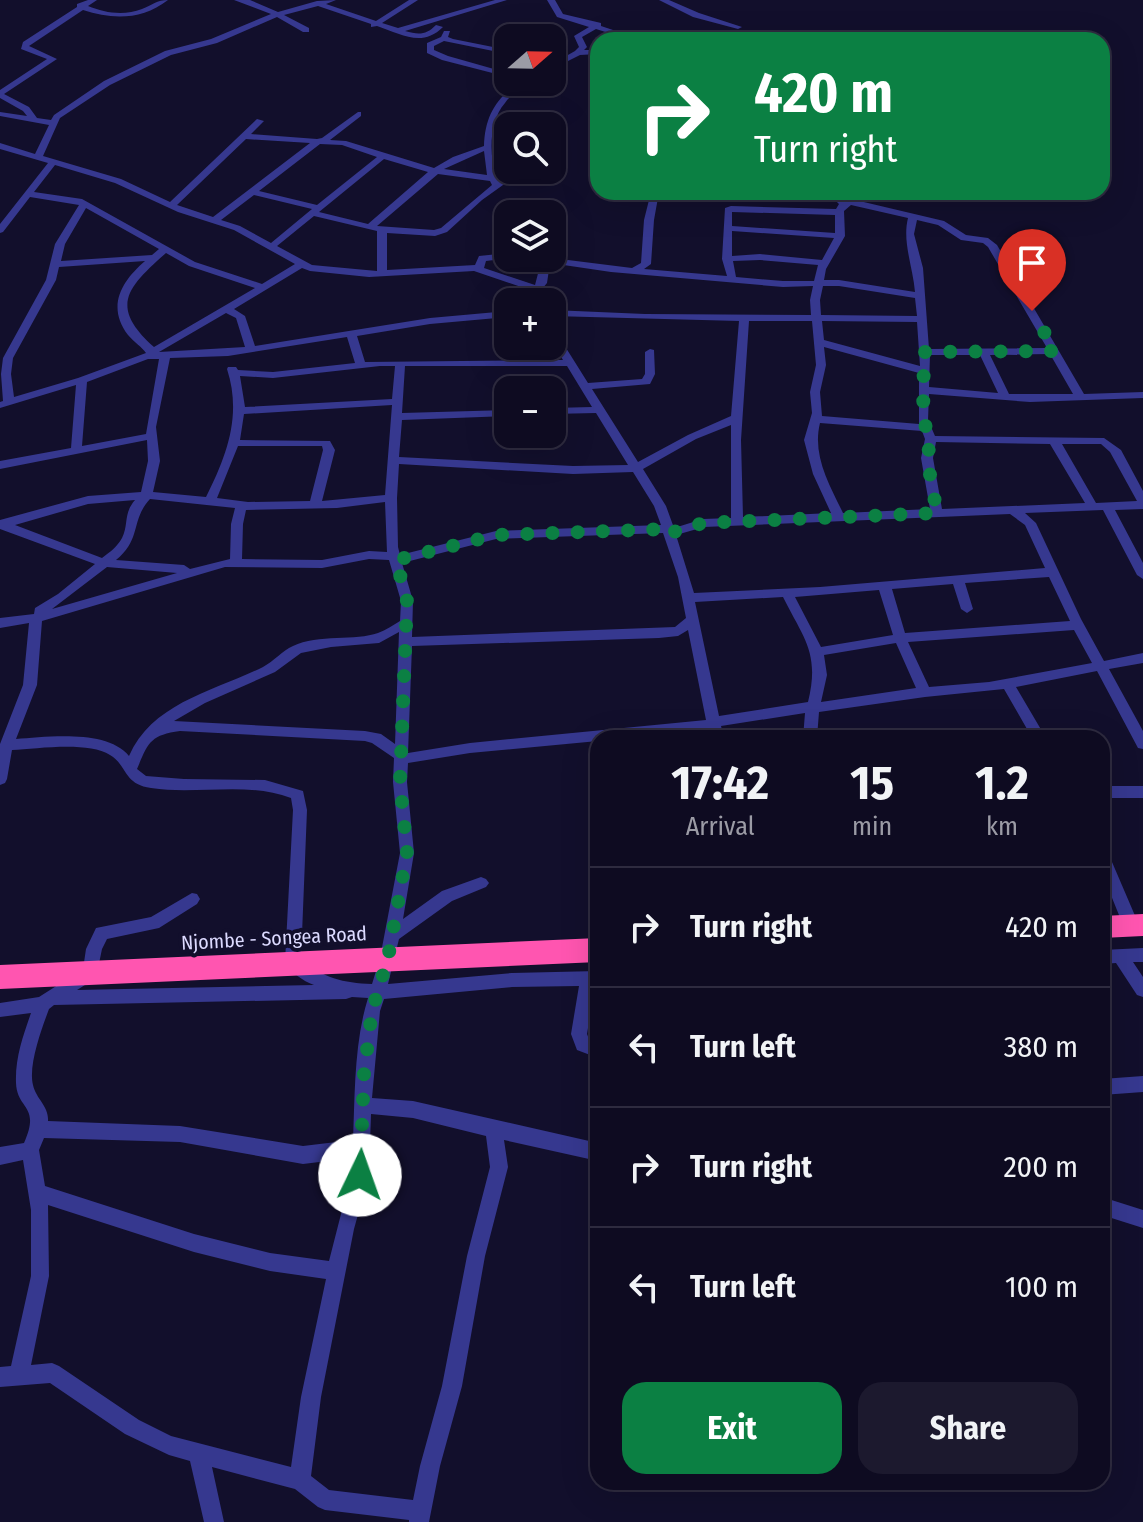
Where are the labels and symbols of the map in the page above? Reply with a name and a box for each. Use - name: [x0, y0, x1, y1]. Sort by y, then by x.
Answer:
- north arrow: [494, 24, 566, 96]
- pin: [998, 229, 1066, 311]
- street label: Njombe - Songea Road: [180, 921, 368, 955]
- position arrow: [318, 1133, 402, 1217]

